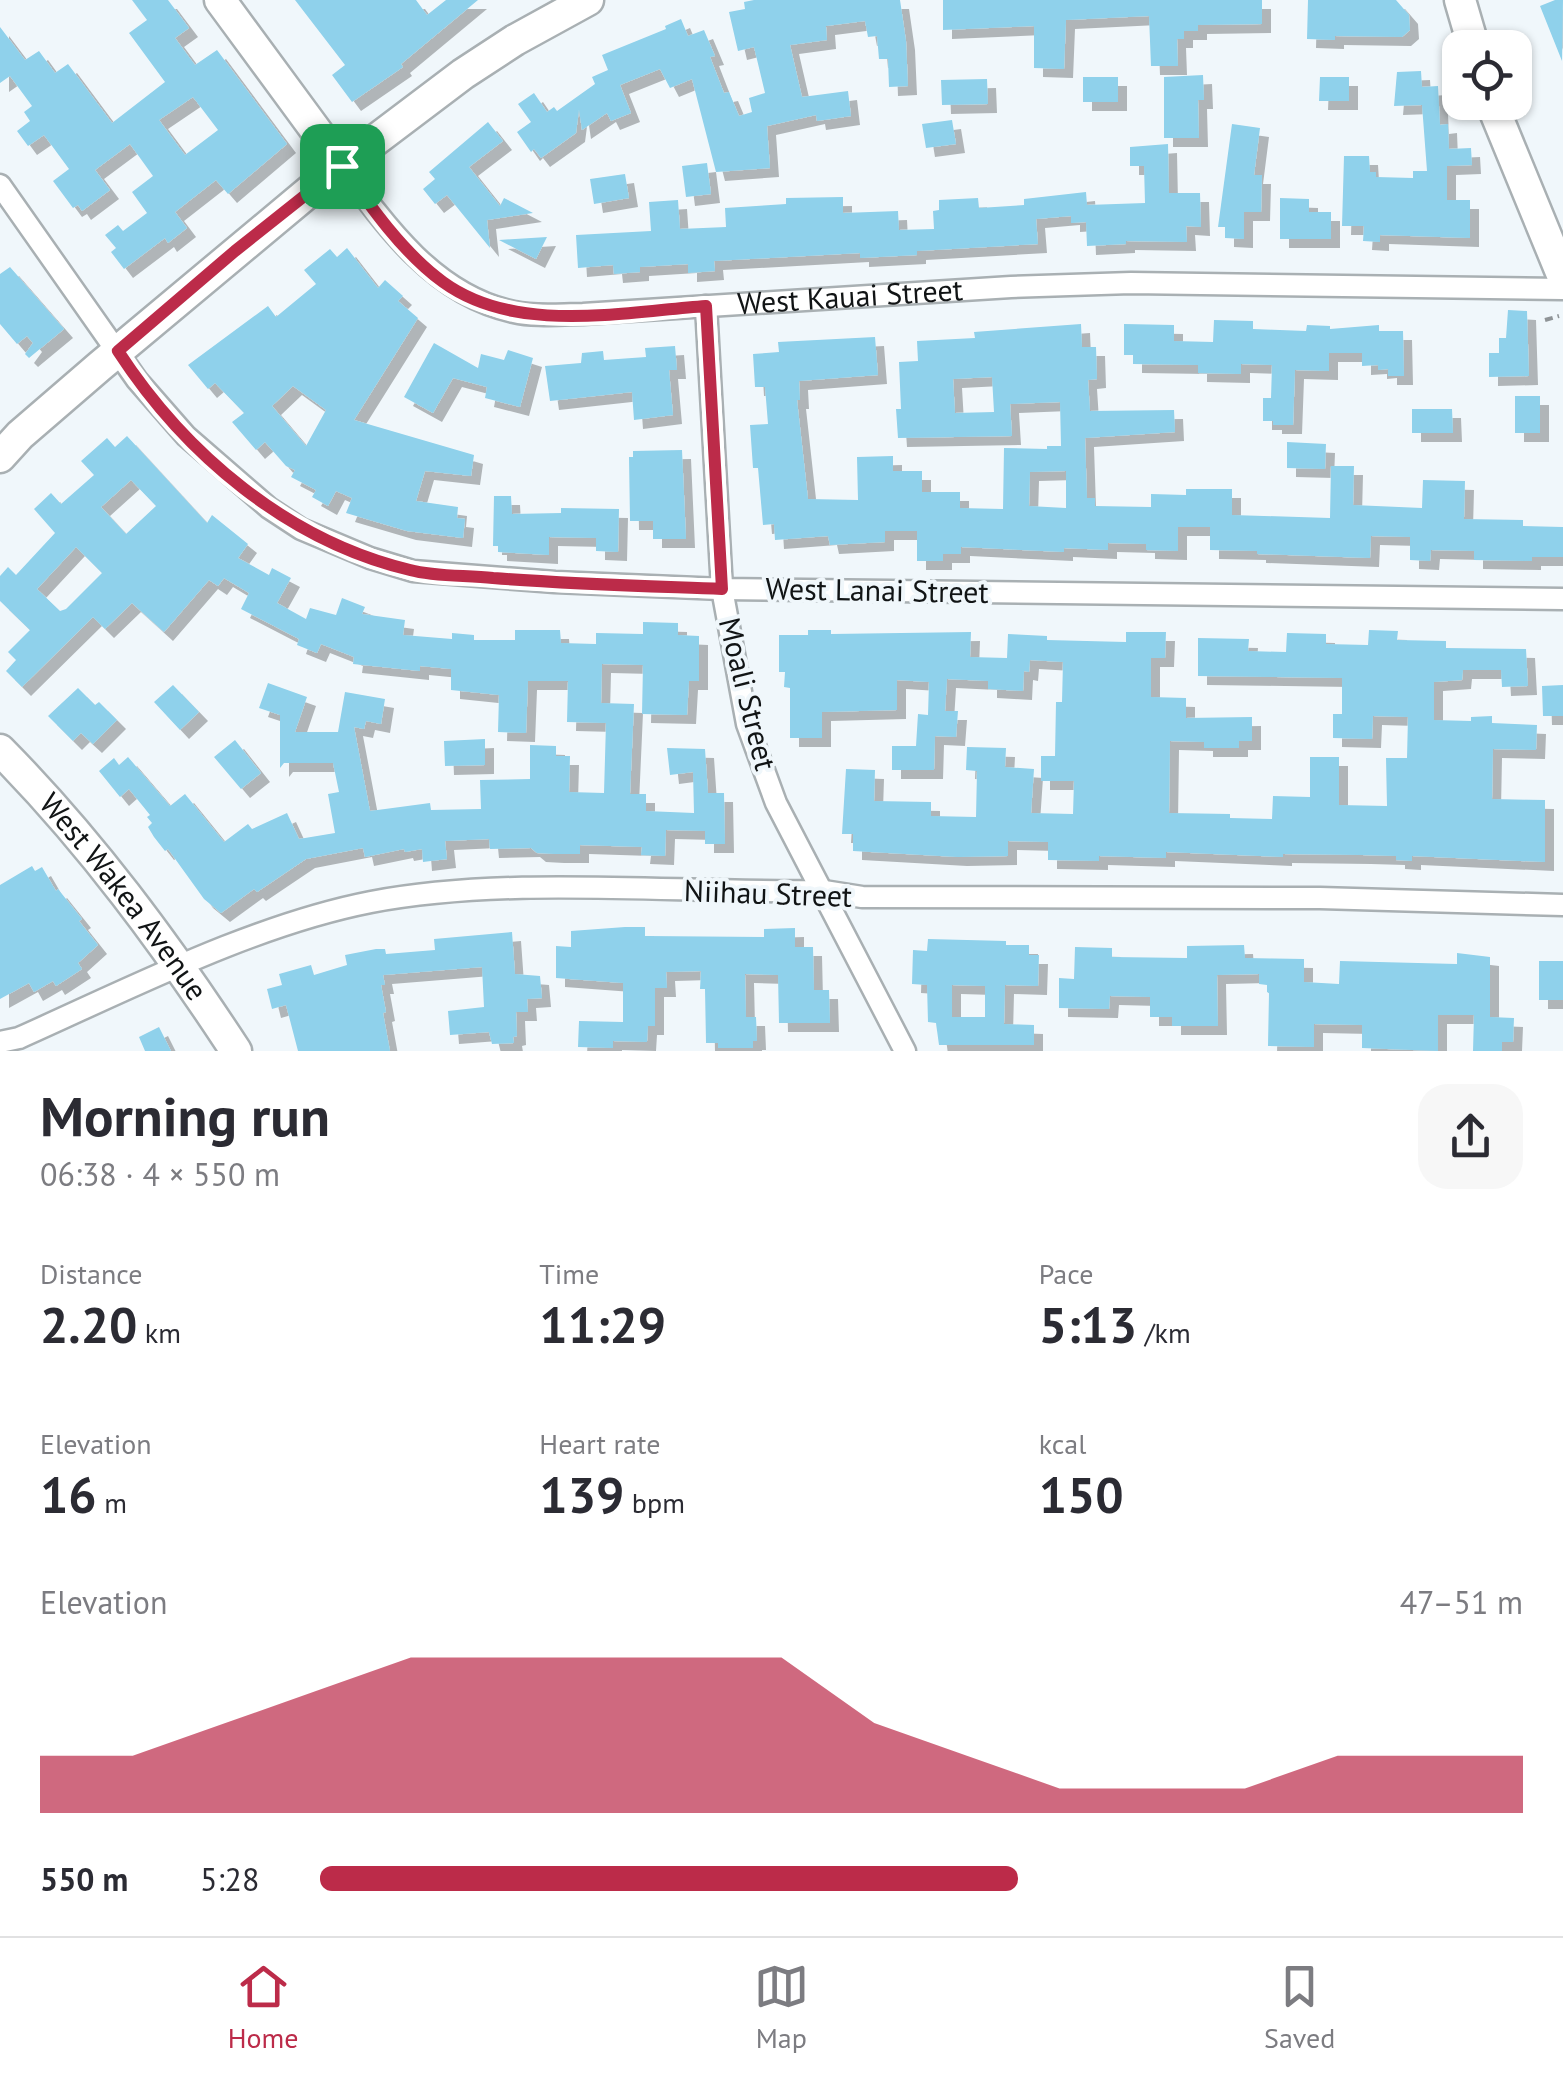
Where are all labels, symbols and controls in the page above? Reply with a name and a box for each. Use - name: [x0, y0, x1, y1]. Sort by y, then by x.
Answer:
- map controls: [1442, 30, 1532, 120]
- button: locate: [1442, 30, 1532, 120]
- pin: [300, 124, 385, 209]
- icon: arrive: [315, 139, 370, 194]
- street label: West Kauai Street: [736, 269, 964, 322]
- street label: West Lanai Street: [765, 568, 989, 611]
- street label: Moali Street: [711, 613, 786, 774]
- street label: West Wakea Avenue: [32, 784, 217, 1007]
- street label: Niihau Street: [683, 870, 853, 915]
- text: Morning run: [40, 1080, 330, 1151]
- button: share: [1418, 1084, 1523, 1189]
- text: 06:38 · 4 × 550 m: [40, 1153, 280, 1195]
- text: Distance: [40, 1255, 143, 1292]
- text: Time: [539, 1255, 599, 1292]
- text: Pace: [1039, 1255, 1093, 1292]
- text: 2.20: [40, 1292, 137, 1357]
- text: 11:29: [539, 1292, 666, 1357]
- text: 5:13: [1039, 1292, 1137, 1357]
- text: km: [137, 1314, 181, 1351]
- text: /km: [1137, 1314, 1191, 1351]
- text: Elevation: [40, 1425, 152, 1462]
- text: Heart rate: [539, 1425, 660, 1462]
- text: kcal: [1039, 1425, 1086, 1462]
- text: 16: [40, 1462, 97, 1527]
- text: 139: [539, 1462, 624, 1527]
- text: 150: [1039, 1462, 1124, 1527]
- text: m: [97, 1484, 127, 1521]
- text: bpm: [624, 1484, 685, 1521]
- text: Elevation: [40, 1581, 167, 1623]
- text: 47–51 m: [1400, 1581, 1523, 1623]
- text: 550 m: [40, 1858, 128, 1900]
- text: 5:28: [200, 1858, 259, 1900]
- tab: Home: [228, 1959, 298, 2056]
- tab: Map: [754, 1959, 809, 2056]
- tab: Saved: [1264, 1959, 1335, 2056]

